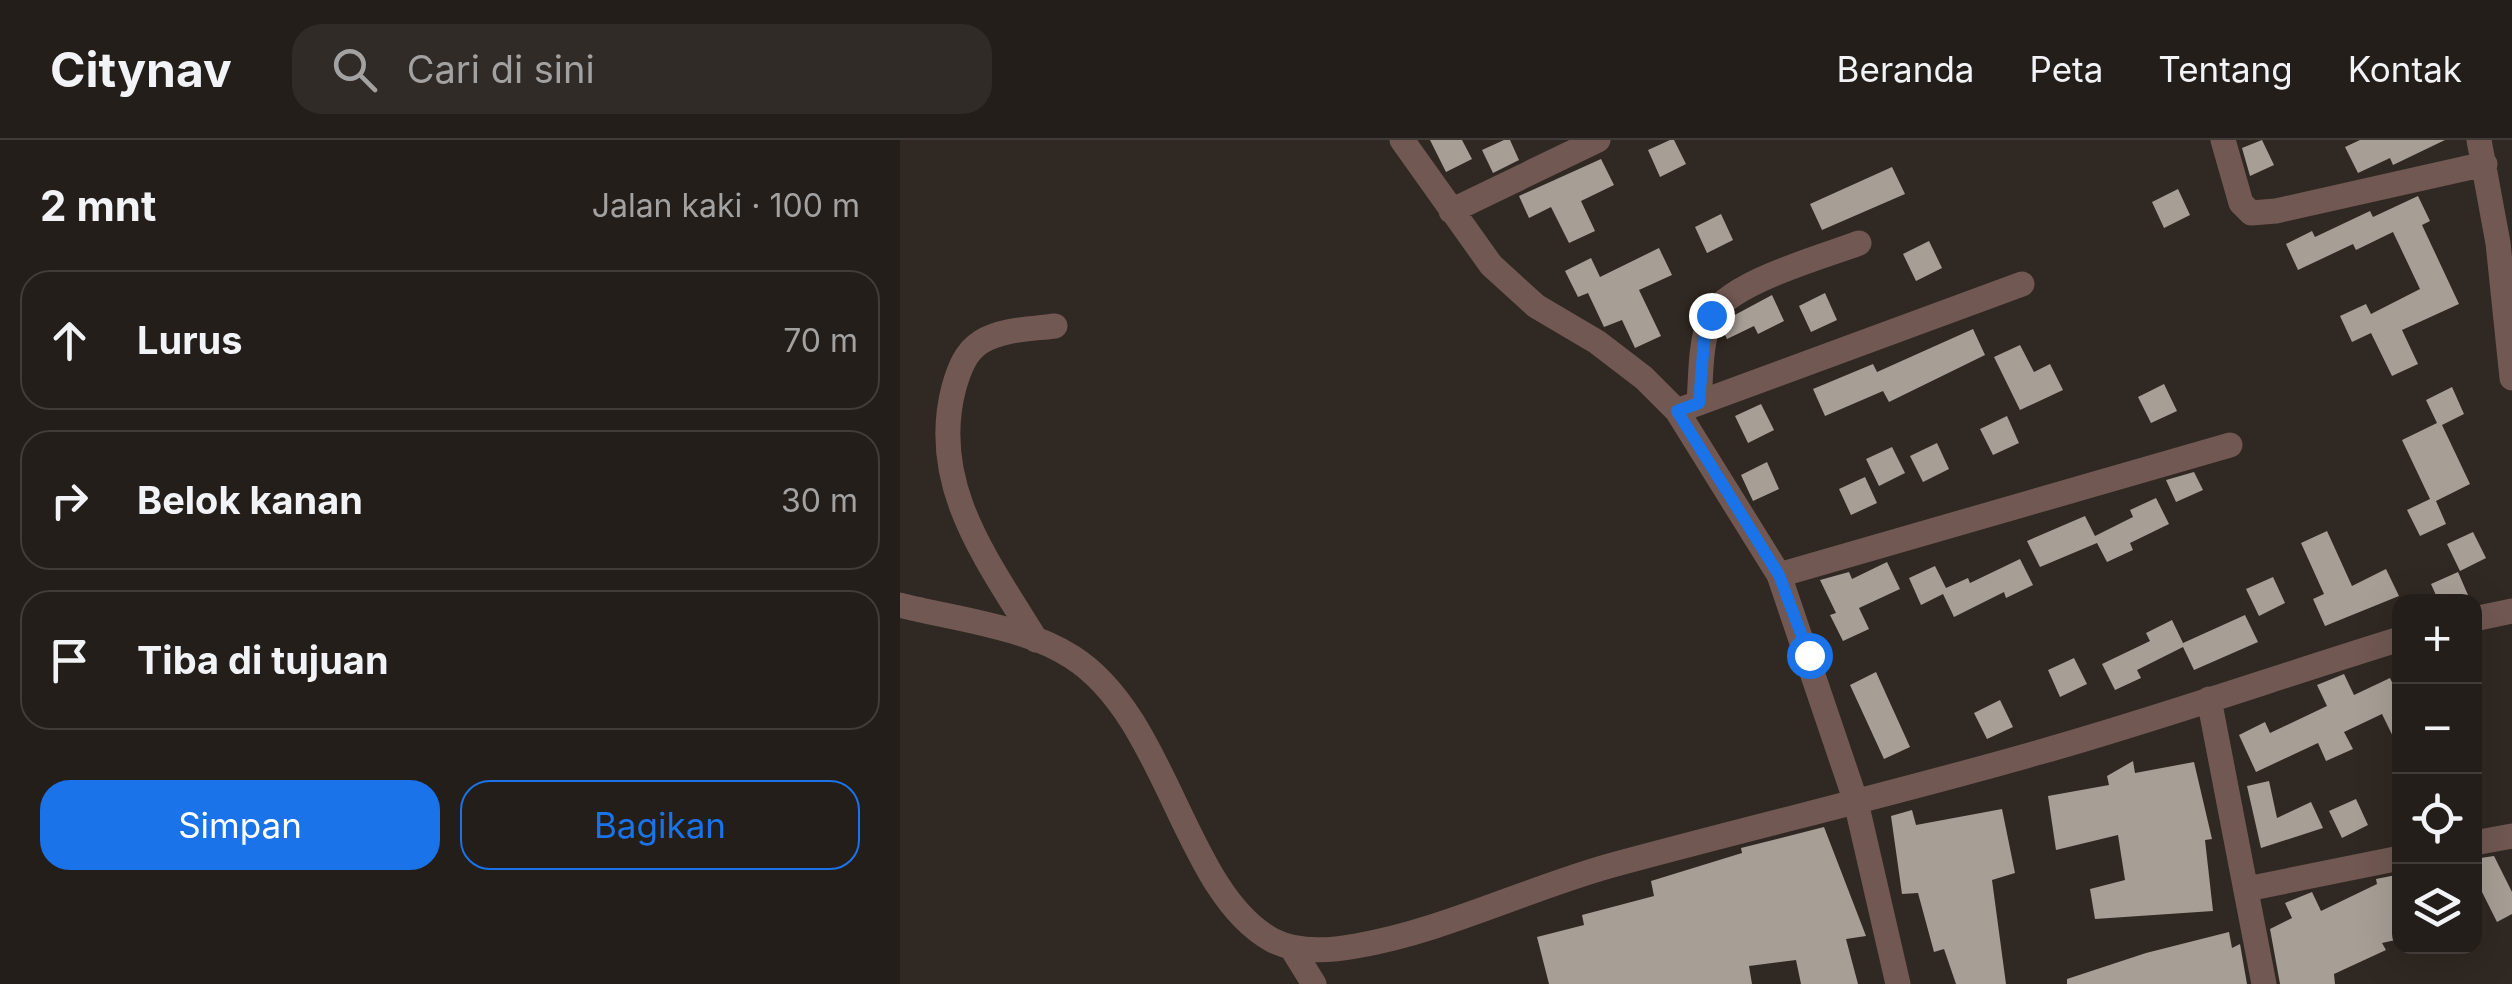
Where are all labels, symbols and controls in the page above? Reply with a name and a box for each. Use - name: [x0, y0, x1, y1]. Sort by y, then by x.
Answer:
- search box: [292, 24, 992, 114]
- text: Citynav: [50, 40, 232, 99]
- icon: search: [327, 42, 382, 97]
- text: Cari di sini: [407, 46, 595, 92]
- text: Beranda: [1837, 48, 1974, 90]
- text: Peta: [2029, 48, 2103, 90]
- text: Tentang: [2158, 48, 2293, 90]
- text: Kontak: [2348, 48, 2462, 90]
- text: 2 mnt: [40, 180, 156, 231]
- text: Jalan kaki · 100 m: [592, 186, 860, 225]
- route end: [1689, 293, 1735, 339]
- icon: ahead: [42, 313, 97, 368]
- text: Lurus: [137, 317, 243, 363]
- text: 70 m: [783, 321, 858, 360]
- icon: right: [42, 473, 97, 528]
- text: Belok kanan: [137, 477, 363, 523]
- text: 30 m: [781, 481, 858, 520]
- map controls: [2392, 594, 2482, 954]
- button: +: [2392, 594, 2482, 684]
- icon: arrive: [42, 633, 97, 688]
- route start: [1787, 633, 1833, 679]
- text: Tiba di tujuan: [137, 637, 389, 683]
- button: −: [2392, 684, 2482, 774]
- button: locate: [2392, 774, 2482, 864]
- button: Simpan: [40, 780, 440, 870]
- button: Bagikan: [460, 780, 860, 870]
- button: layers: [2392, 864, 2482, 954]

